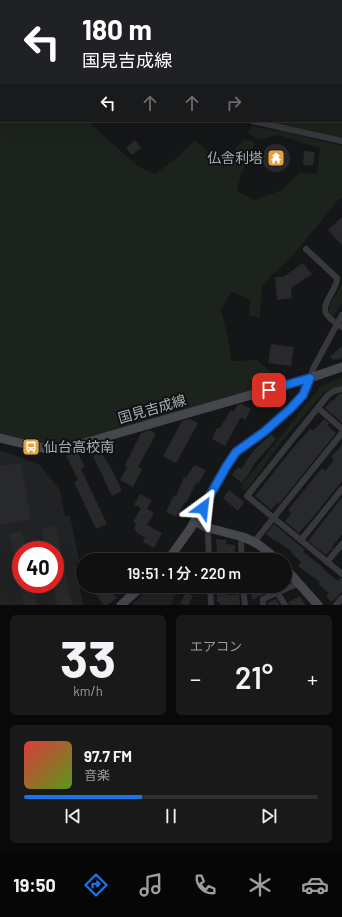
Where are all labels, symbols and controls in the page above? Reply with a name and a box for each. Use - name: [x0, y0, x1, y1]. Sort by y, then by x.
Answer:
- text: 180 m: [82, 12, 152, 46]
- icon: left: [16, 16, 68, 68]
- text: 国見吉成線: [82, 49, 172, 71]
- icon: left: [97, 92, 119, 114]
- icon: ahead: [139, 92, 161, 114]
- icon: ahead: [181, 92, 203, 114]
- icon: right: [223, 92, 245, 114]
- temple icon: 仏舎利塔: [266, 148, 286, 168]
- place label: 仏舎利塔: [207, 149, 263, 166]
- pin: [252, 373, 286, 407]
- icon: arrive: [258, 379, 280, 401]
- street label: 国見吉成線: [116, 391, 188, 426]
- bus stop icon: 仙台高校南: [21, 437, 41, 457]
- place label: 仙台高校南: [44, 438, 114, 455]
- position arrow: [182, 487, 224, 529]
- speed limit sign: 40: [12, 541, 64, 593]
- text: 19:51 · 1 分 · 220 m: [127, 564, 241, 582]
- text: 33: [60, 626, 116, 688]
- text: エアコン: [190, 638, 242, 654]
- text: 21°: [235, 659, 273, 695]
- text: −: [190, 665, 201, 691]
- text: +: [307, 665, 318, 691]
- text: km/h: [73, 683, 103, 699]
- text: 97.7 FM: [84, 747, 132, 765]
- text: 音楽: [84, 767, 110, 783]
- icon: previous: [62, 805, 84, 827]
- icon: pause: [160, 805, 182, 827]
- icon: next: [258, 805, 280, 827]
- icon: directions: [82, 871, 110, 899]
- icon: music: [137, 871, 165, 899]
- icon: phone: [191, 871, 219, 899]
- icon: climate: [246, 871, 274, 899]
- icon: car: [301, 871, 329, 899]
- text: 19:50: [13, 874, 56, 896]

